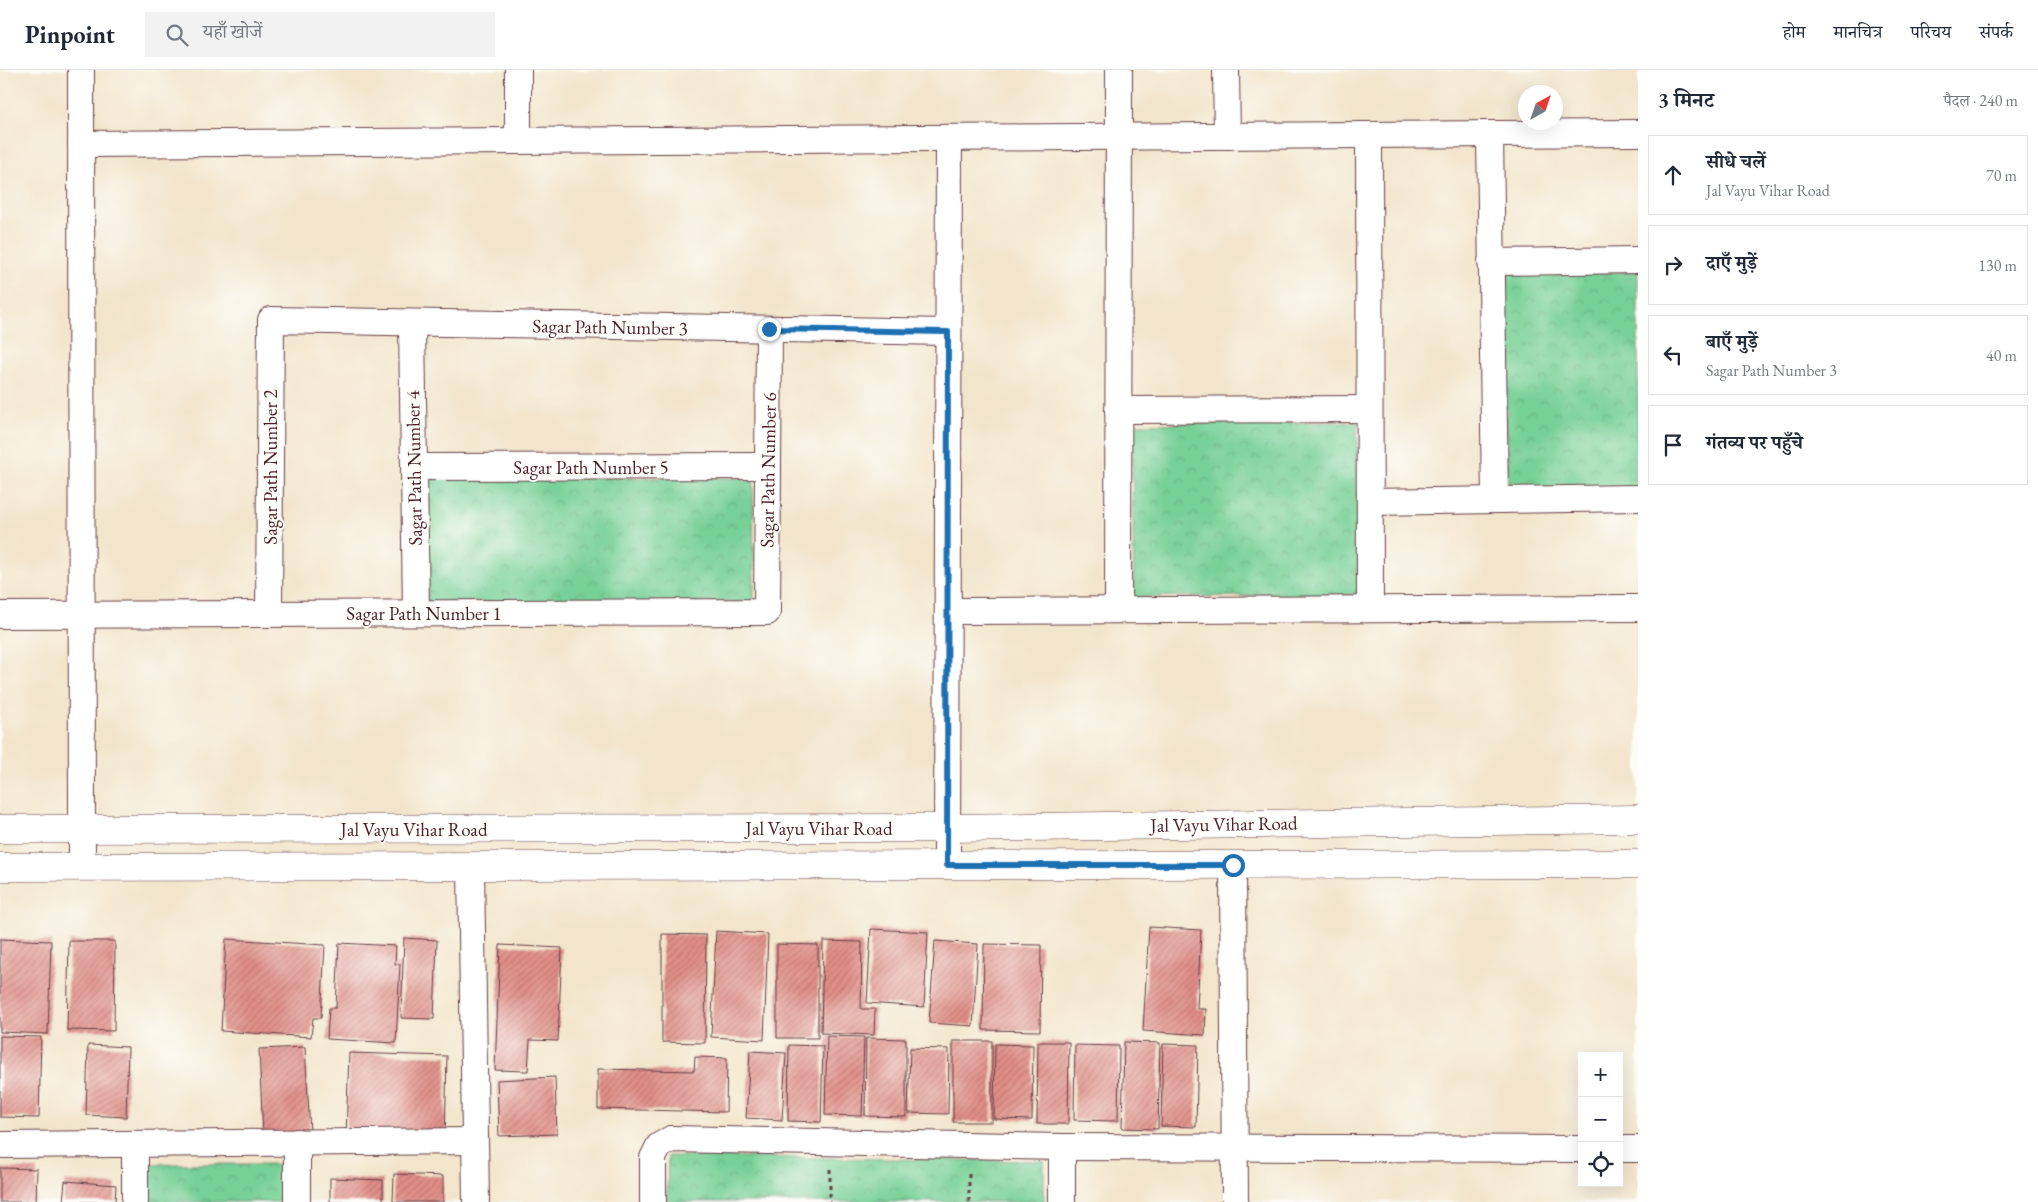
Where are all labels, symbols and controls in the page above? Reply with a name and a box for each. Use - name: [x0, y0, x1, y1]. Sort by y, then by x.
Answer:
- search box: [145, 12, 495, 57]
- text: Pinpoint: [25, 19, 115, 50]
- text: यहाँ खोजें: [203, 19, 262, 44]
- text: होम: [1783, 20, 1806, 43]
- text: मानचित्र: [1834, 20, 1882, 43]
- text: परिचय: [1910, 20, 1951, 43]
- text: संपर्क: [1979, 20, 2013, 43]
- icon: search: [163, 21, 191, 49]
- north arrow: [1518, 85, 1563, 130]
- text: 3 मिनट: [1658, 86, 1714, 113]
- text: पैदल · 240 m: [1944, 90, 2018, 111]
- text: सीधे चलें: [1706, 149, 1766, 174]
- icon: ahead: [1659, 161, 1687, 189]
- text: 70 m: [1986, 165, 2017, 186]
- text: Jal Vayu Vihar Road: [1706, 180, 1830, 201]
- text: दाएँ मुड़ें: [1706, 250, 1757, 275]
- icon: right: [1659, 251, 1687, 279]
- text: 130 m: [1978, 255, 2017, 276]
- street label: Sagar Path Number 3: [532, 313, 688, 341]
- route end: [758, 318, 781, 341]
- text: बाएँ मुड़ें: [1706, 329, 1758, 354]
- icon: left: [1659, 341, 1687, 369]
- text: 40 m: [1986, 345, 2017, 366]
- text: Sagar Path Number 3: [1706, 360, 1837, 381]
- street label: Sagar Path Number 2: [258, 389, 283, 545]
- street label: Sagar Path Number 4: [400, 389, 428, 546]
- street label: Sagar Path Number 6: [754, 392, 782, 548]
- text: गंतव्य पर पहुँचे: [1706, 430, 1803, 455]
- icon: arrive: [1659, 431, 1687, 459]
- street label: Sagar Path Number 5: [513, 455, 669, 480]
- street label: Sagar Path Number 1: [346, 601, 502, 626]
- street label: Jal Vayu Vihar Road: [1148, 810, 1298, 838]
- street label: Jal Vayu Vihar Road: [743, 816, 893, 841]
- street label: Jal Vayu Vihar Road: [338, 817, 488, 842]
- route start: [1222, 854, 1245, 877]
- map controls: [1578, 1052, 1623, 1187]
- button: +: [1578, 1052, 1623, 1097]
- button: −: [1578, 1097, 1623, 1142]
- button: locate: [1578, 1142, 1623, 1187]

